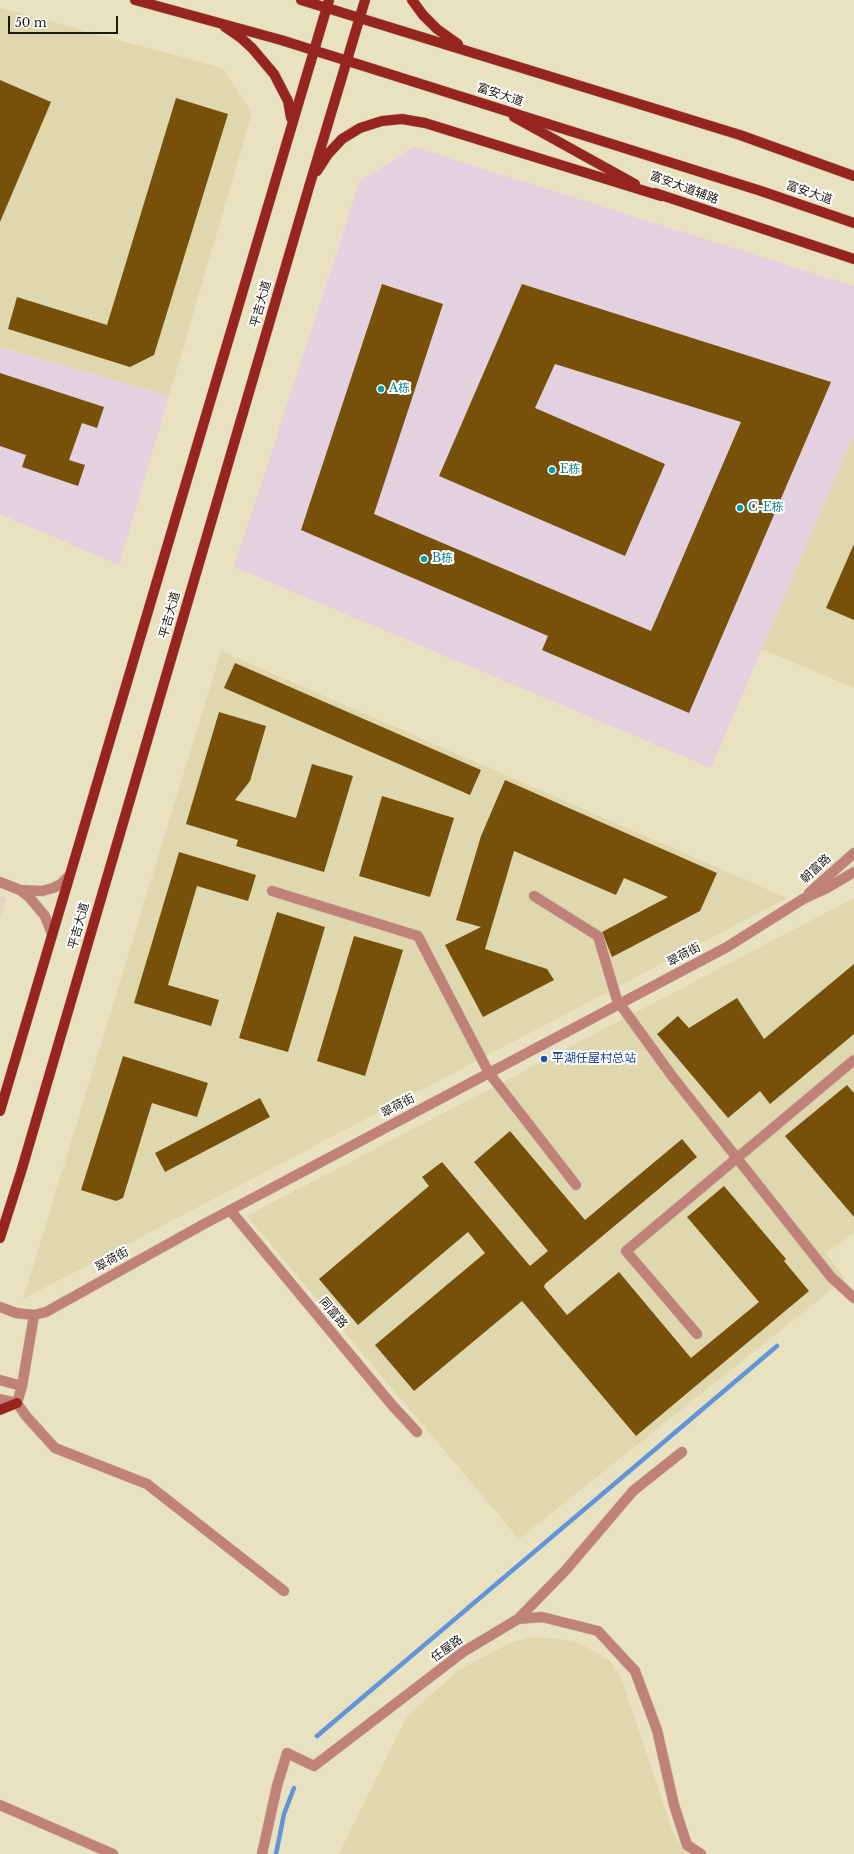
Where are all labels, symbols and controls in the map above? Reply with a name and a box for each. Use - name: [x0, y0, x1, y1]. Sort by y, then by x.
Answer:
- scale bar: [10, 8, 120, 34]
- text: 50 m: [15, 15, 47, 30]
- street label: 富安大道: [475, 81, 525, 109]
- street label: 富安大道辅路: [648, 169, 720, 207]
- street label: 富安大道: [784, 178, 834, 208]
- street label: 平吉大道: [247, 279, 275, 329]
- place label: A栋: [389, 382, 410, 396]
- marker: A栋: [376, 384, 386, 394]
- place label: E栋: [560, 463, 581, 477]
- marker: E栋: [547, 465, 557, 475]
- place label: C-E栋: [748, 501, 784, 515]
- marker: C-E栋: [735, 503, 745, 513]
- place label: B栋: [432, 552, 453, 566]
- marker: B栋: [419, 554, 429, 564]
- street label: 平吉大道: [156, 590, 184, 640]
- street label: 朝富路: [798, 851, 834, 887]
- street label: 平吉大道: [65, 901, 93, 951]
- street label: 翠荷街: [665, 940, 703, 970]
- place label: 平湖任屋村总站: [552, 1052, 636, 1066]
- marker: 平湖任屋村总站: [539, 1054, 549, 1064]
- street label: 翠荷街: [379, 1091, 417, 1121]
- street label: 翠荷街: [93, 1245, 131, 1275]
- street label: 同富路: [316, 1295, 350, 1331]
- street label: 任屋路: [428, 1633, 466, 1665]

